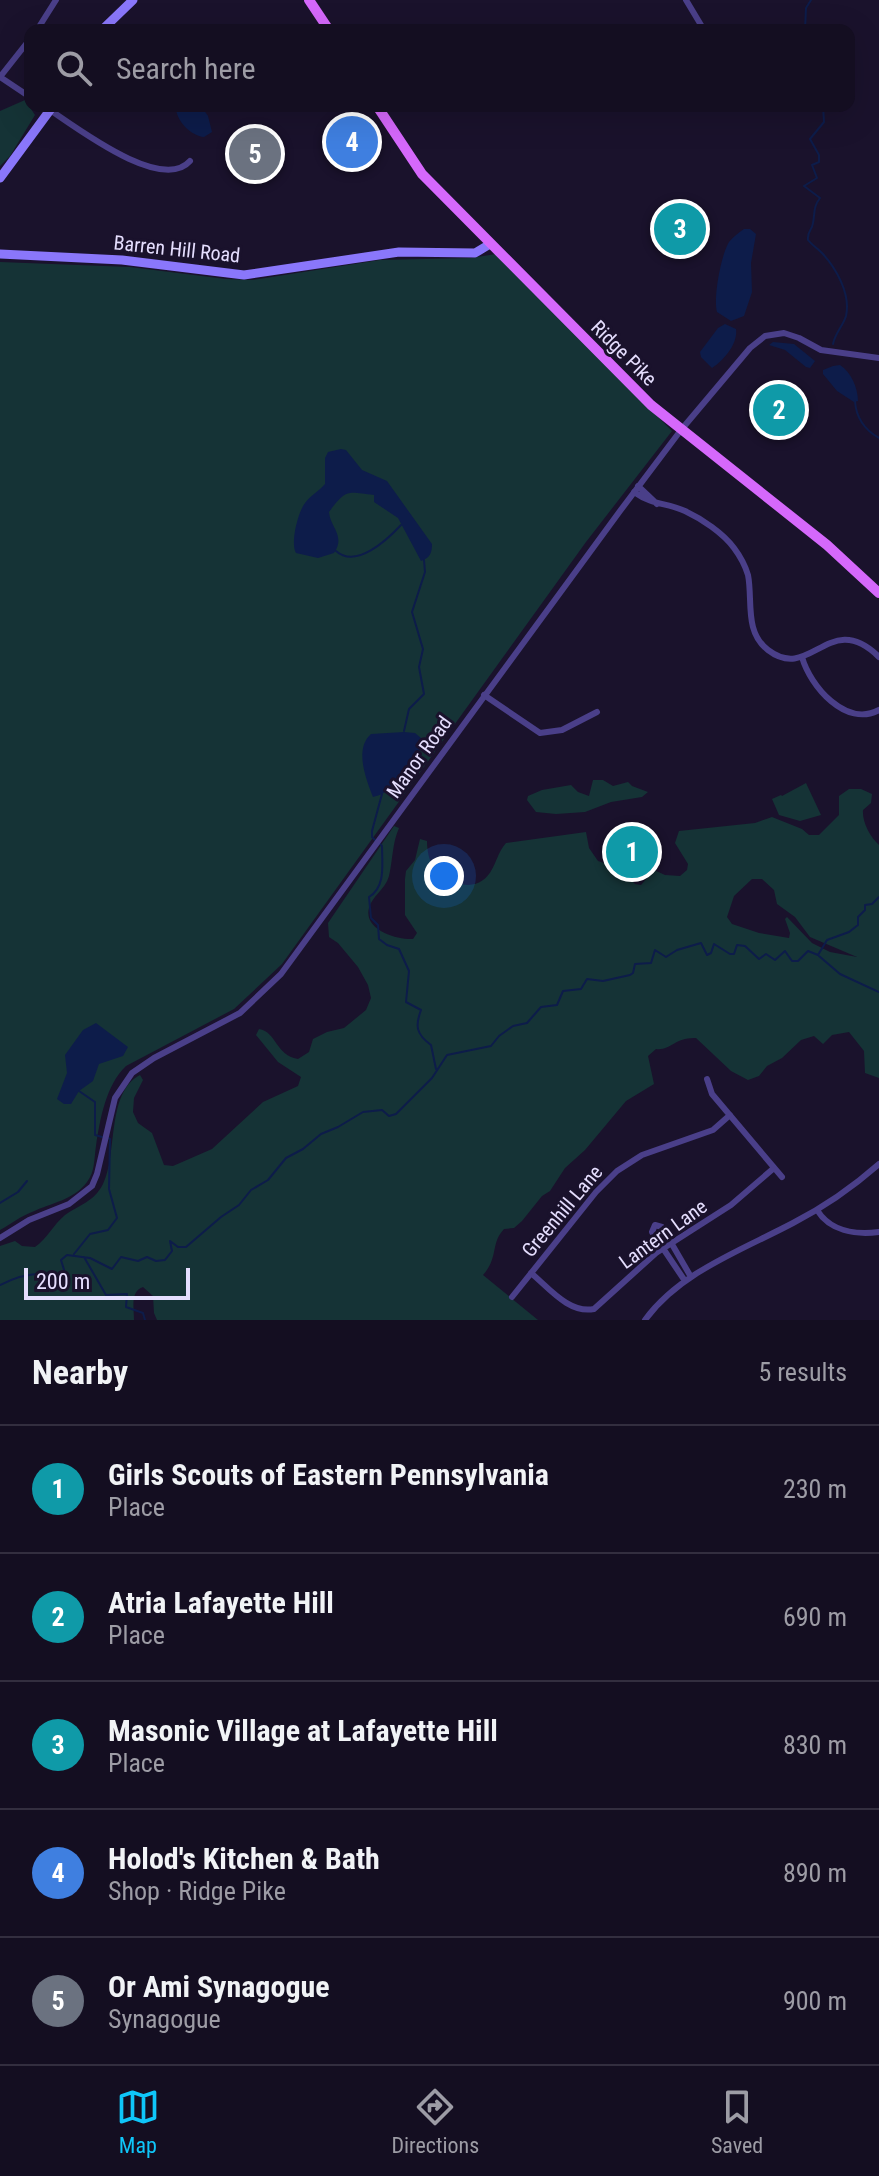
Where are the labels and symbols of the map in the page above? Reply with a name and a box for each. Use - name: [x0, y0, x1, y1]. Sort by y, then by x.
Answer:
- pin: 4: [326, 112, 378, 172]
- pin: 5: [229, 124, 281, 184]
- pin: 3: [654, 199, 706, 259]
- street label: Barren Hill Road: [113, 230, 241, 268]
- street label: Ridge Pike: [586, 315, 662, 391]
- pin: 2: [753, 380, 805, 440]
- street label: Manor Road: [381, 711, 457, 803]
- pin: 1: [606, 822, 658, 882]
- your location: [424, 856, 464, 896]
- street label: Greenhill Lane: [517, 1160, 607, 1262]
- street label: Lantern Lane: [614, 1194, 712, 1274]
- scale bar: [24, 1264, 190, 1300]

